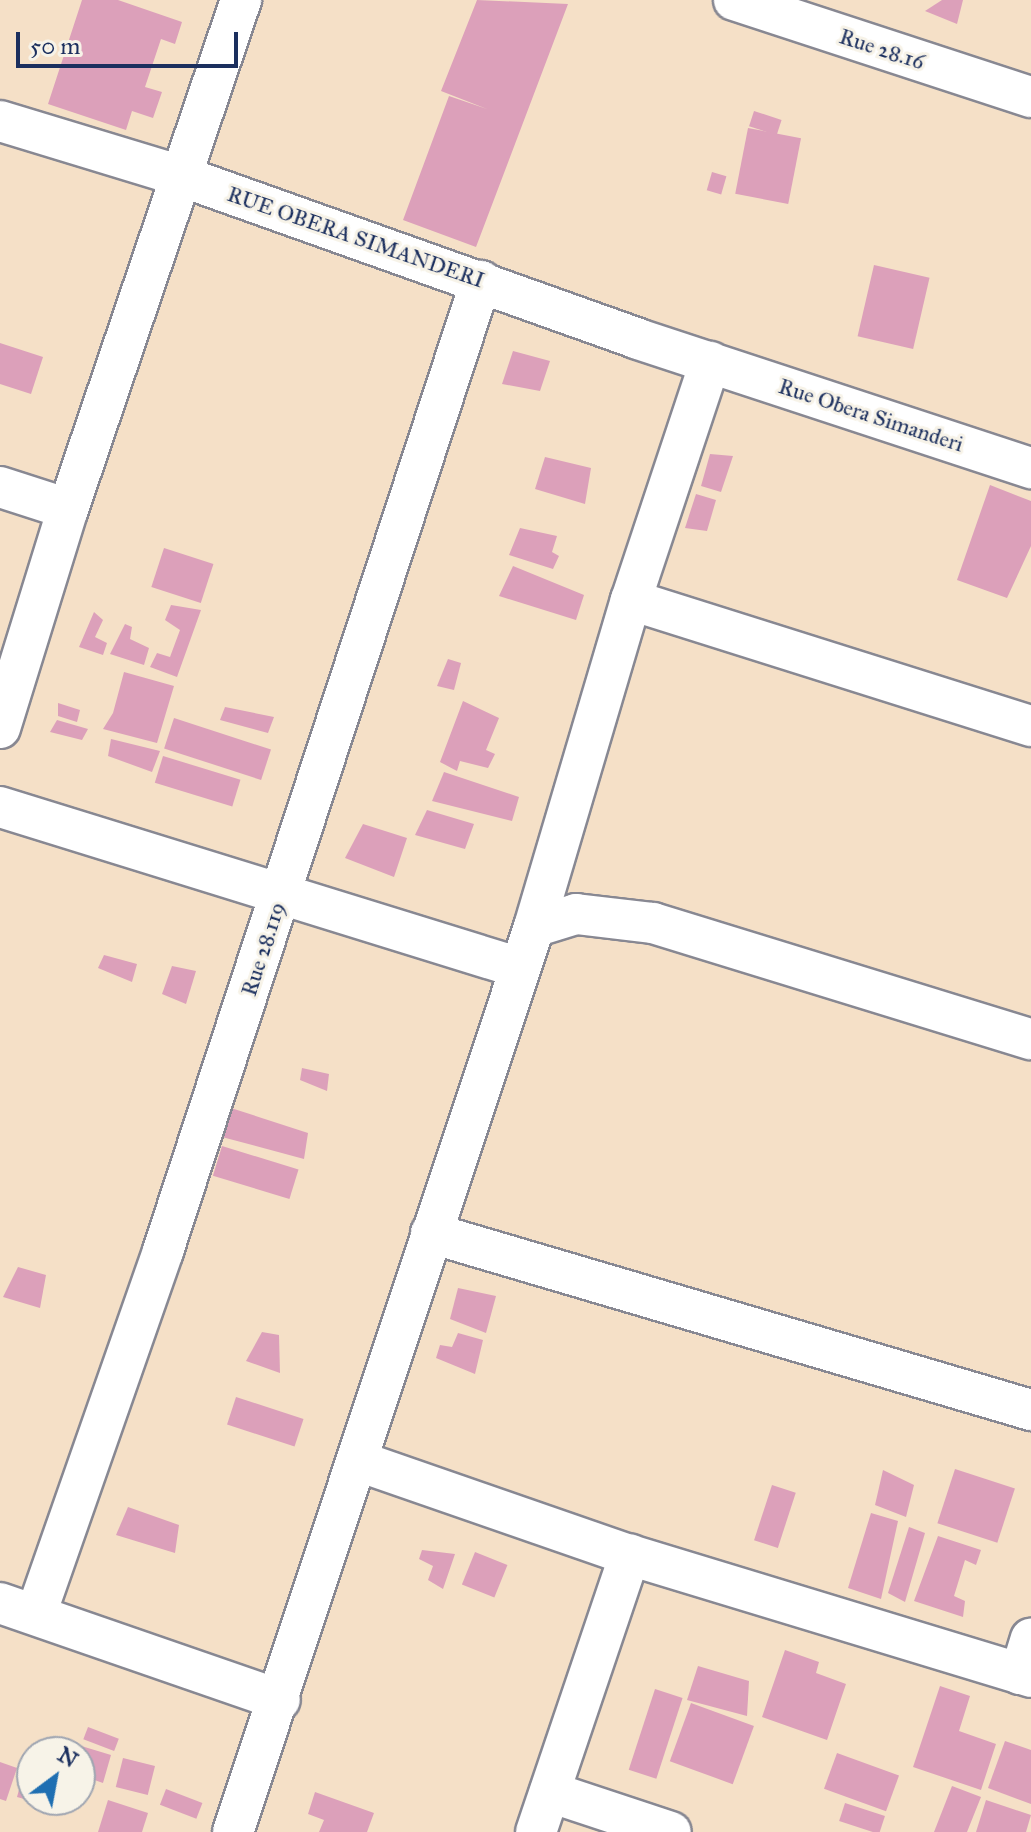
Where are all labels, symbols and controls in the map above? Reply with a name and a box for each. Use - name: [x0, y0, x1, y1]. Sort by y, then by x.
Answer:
- scale bar: [20, 16, 242, 66]
- street label: Rue 28.16: [836, 23, 928, 75]
- text: 50 m: [30, 31, 80, 61]
- street label: RUE OBERA SIMANDERI: [224, 181, 488, 293]
- street label: Rue Obera Simanderi: [775, 373, 967, 457]
- street label: Rue 28.119: [235, 899, 291, 999]
- north arrow: [16, 1736, 96, 1816]
- text: N: [53, 1741, 83, 1773]

